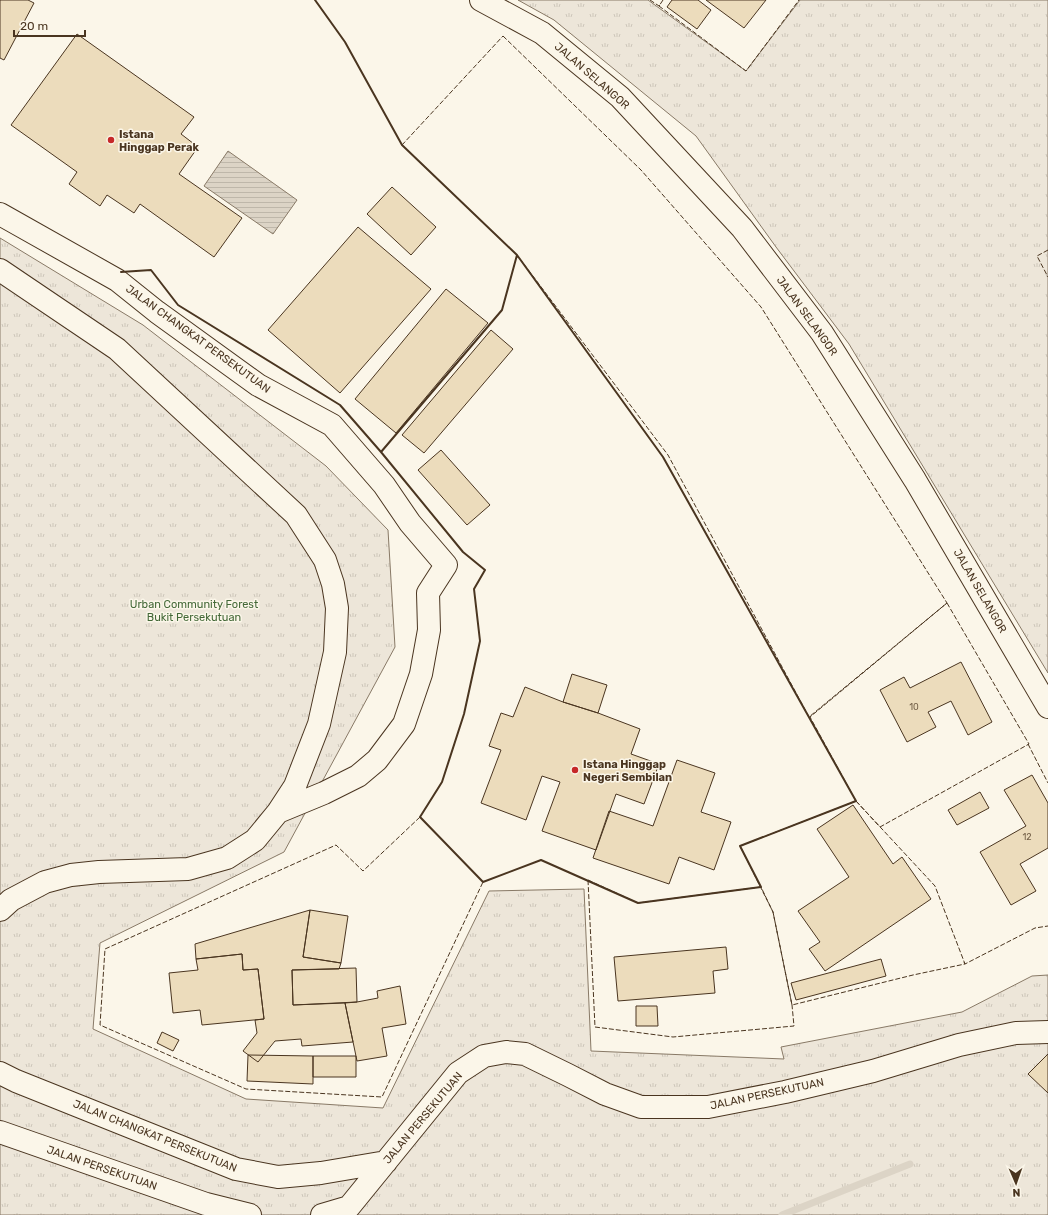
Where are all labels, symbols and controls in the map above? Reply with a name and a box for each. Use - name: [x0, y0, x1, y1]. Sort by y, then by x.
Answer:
- scale bar: [14, 12, 85, 38]
- text: 20 m: [20, 19, 48, 33]
- street label: JALAN SELANGOR: [552, 40, 632, 112]
- place label: Istana Hinggap Perak: [119, 128, 199, 154]
- marker: Istana Hinggap Perak: [106, 135, 116, 145]
- street label: JALAN SELANGOR: [774, 274, 840, 358]
- street label: JALAN CHANGKAT PERSEKUTUAN: [123, 282, 273, 396]
- street label: JALAN SELANGOR: [951, 547, 1009, 635]
- park label: Urban Community Forest Bukit Persekutuan: [130, 598, 259, 624]
- house number: 10: [909, 702, 919, 712]
- place label: Istana Hinggap Negeri Sembilan: [583, 758, 672, 784]
- marker: Istana Hinggap Negeri Sembilan: [570, 765, 580, 775]
- house number: 12: [1022, 832, 1032, 842]
- street label: JALAN PERSEKUTUAN: [381, 1069, 465, 1167]
- street label: JALAN PERSEKUTUAN: [709, 1076, 825, 1112]
- street label: JALAN CHANGKAT PERSEKUTUAN: [71, 1097, 239, 1175]
- street label: JALAN PERSEKUTUAN: [45, 1143, 159, 1193]
- north arrow: [996, 1163, 1036, 1203]
- text: N: [1012, 1186, 1021, 1199]

